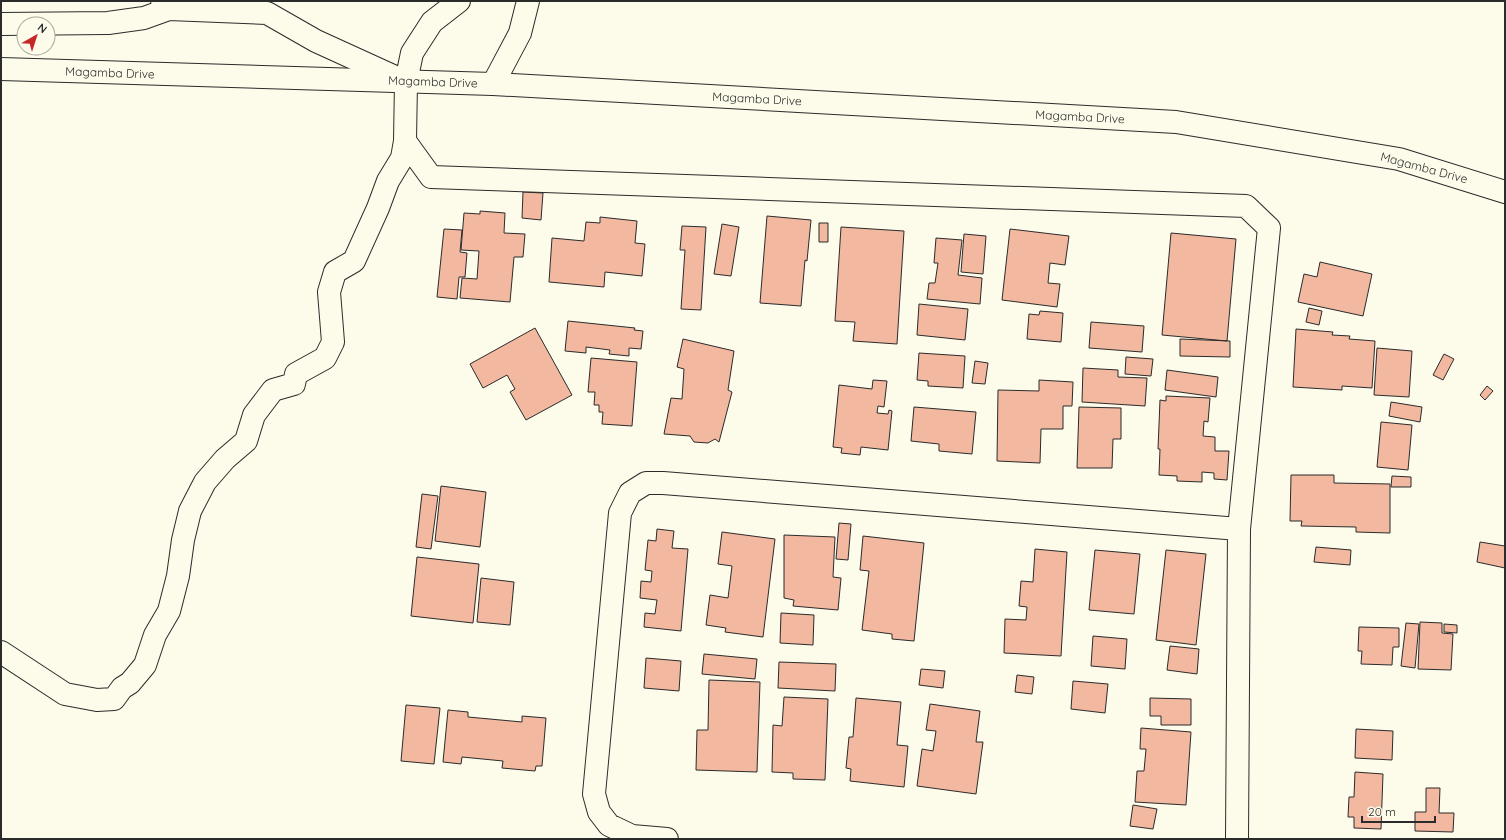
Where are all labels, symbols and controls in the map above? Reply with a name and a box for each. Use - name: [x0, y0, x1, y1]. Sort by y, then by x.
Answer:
- north arrow: [16, 16, 56, 56]
- text: N: [35, 20, 50, 36]
- street label: Magamba Drive: [65, 63, 155, 82]
- street label: Magamba Drive: [388, 72, 478, 91]
- street label: Magamba Drive: [712, 89, 802, 108]
- street label: Magamba Drive: [1035, 107, 1125, 126]
- street label: Magamba Drive: [1379, 149, 1470, 186]
- scale bar: [1362, 798, 1435, 824]
- text: 20 m: [1368, 804, 1396, 819]

